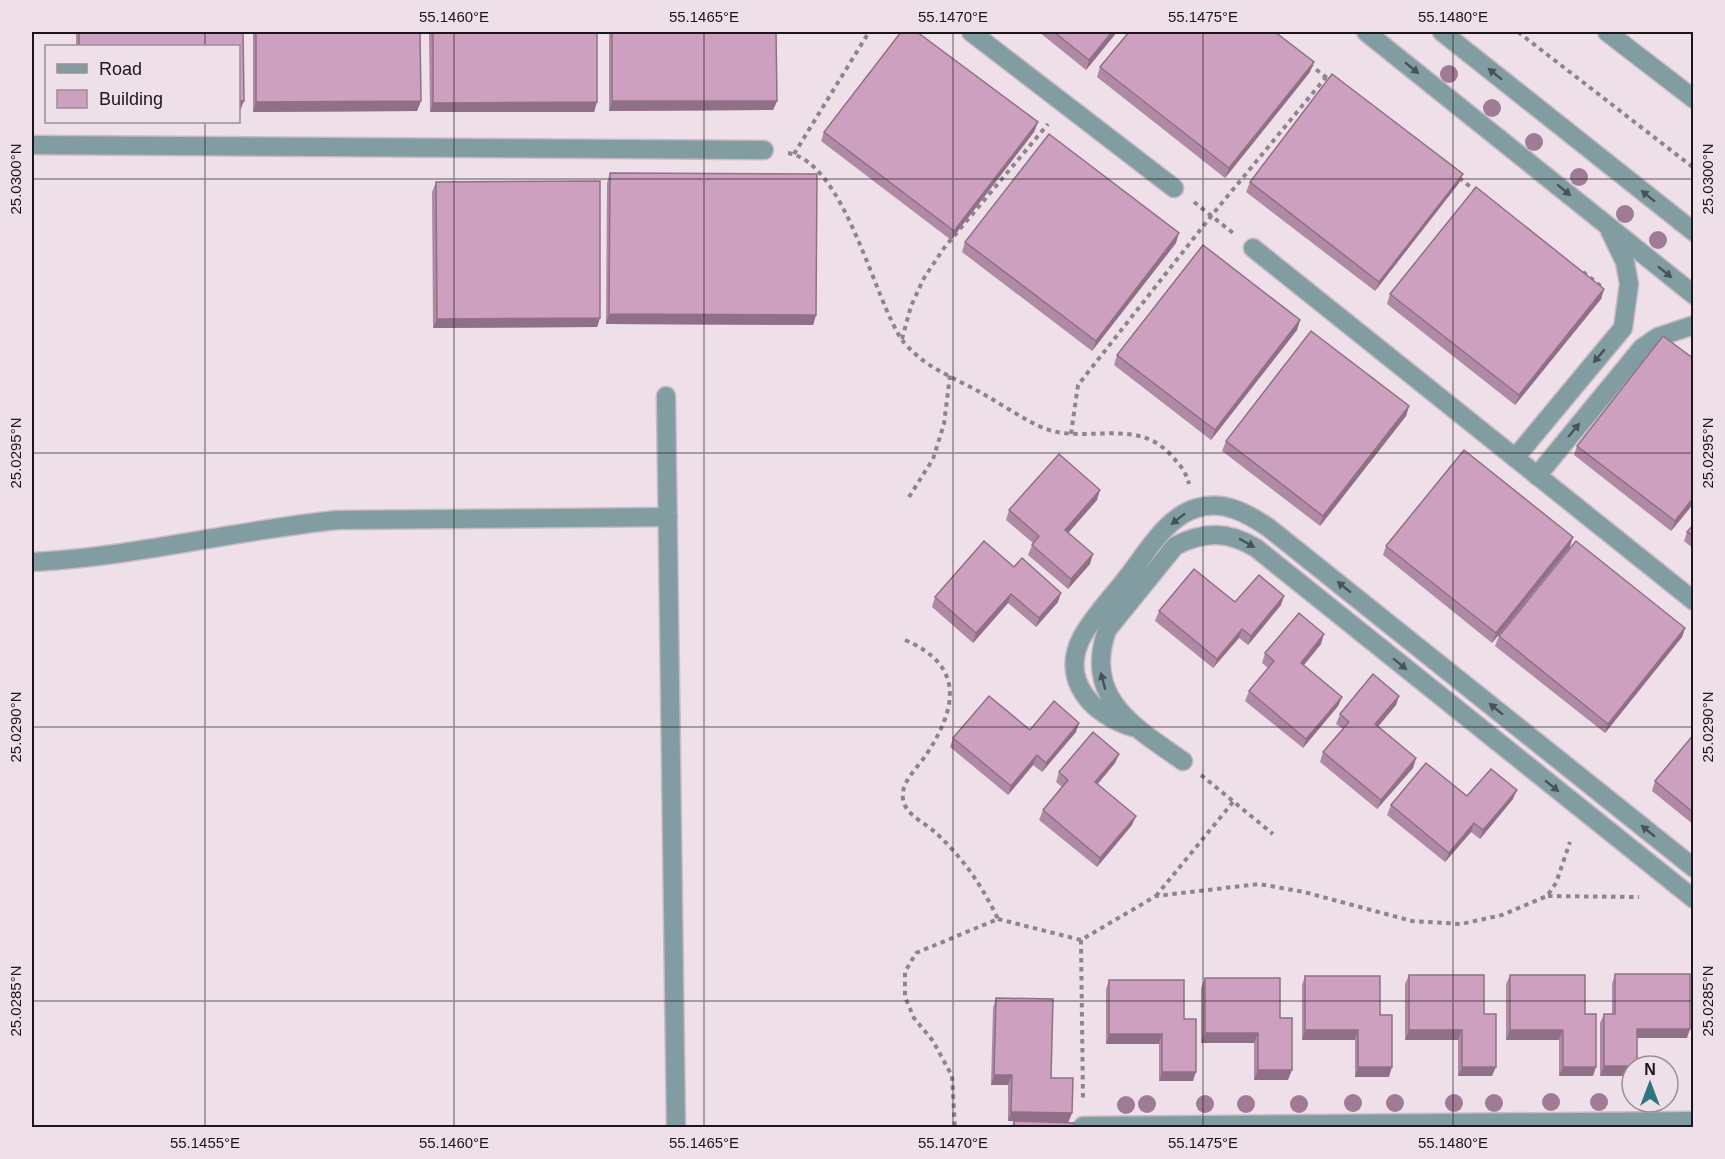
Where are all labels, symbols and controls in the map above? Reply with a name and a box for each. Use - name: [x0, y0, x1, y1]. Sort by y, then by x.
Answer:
- text: 55.1460°E: [419, 8, 489, 25]
- text: 55.1465°E: [669, 8, 739, 25]
- text: 55.1470°E: [918, 8, 988, 25]
- text: 55.1475°E: [1168, 8, 1238, 25]
- text: 55.1480°E: [1418, 8, 1488, 25]
- legend: [45, 45, 240, 123]
- text: Road: [99, 59, 142, 79]
- one-way arrow: [1404, 62, 1420, 75]
- one-way arrow: [1488, 69, 1503, 81]
- text: Building: [99, 89, 163, 109]
- text: 25.0300°N: [7, 143, 24, 215]
- text: 25.0300°N: [1699, 143, 1716, 215]
- one-way arrow: [1556, 184, 1572, 197]
- one-way arrow: [1640, 189, 1656, 202]
- one-way arrow: [1657, 266, 1673, 279]
- one-way arrow: [1593, 348, 1606, 364]
- text: 25.0295°N: [7, 417, 24, 489]
- text: 25.0295°N: [1699, 417, 1716, 489]
- one-way arrow: [1568, 422, 1581, 438]
- one-way arrow: [1171, 512, 1186, 524]
- one-way arrow: [1239, 538, 1256, 548]
- one-way arrow: [1336, 582, 1351, 594]
- one-way arrow: [1392, 657, 1408, 670]
- one-way arrow: [1098, 672, 1107, 690]
- text: 25.0290°N: [7, 691, 24, 763]
- text: 25.0290°N: [1699, 691, 1716, 763]
- one-way arrow: [1488, 703, 1504, 716]
- one-way arrow: [1544, 779, 1560, 792]
- one-way arrow: [1640, 825, 1656, 838]
- text: 25.0285°N: [7, 965, 24, 1037]
- text: 25.0285°N: [1699, 965, 1716, 1037]
- north arrow: [1620, 1054, 1680, 1114]
- text: N: [1644, 1061, 1656, 1078]
- text: 55.1455°E: [170, 1134, 240, 1151]
- text: 55.1460°E: [419, 1134, 489, 1151]
- text: 55.1465°E: [669, 1134, 739, 1151]
- text: 55.1470°E: [918, 1134, 988, 1151]
- text: 55.1475°E: [1168, 1134, 1238, 1151]
- text: 55.1480°E: [1418, 1134, 1488, 1151]

